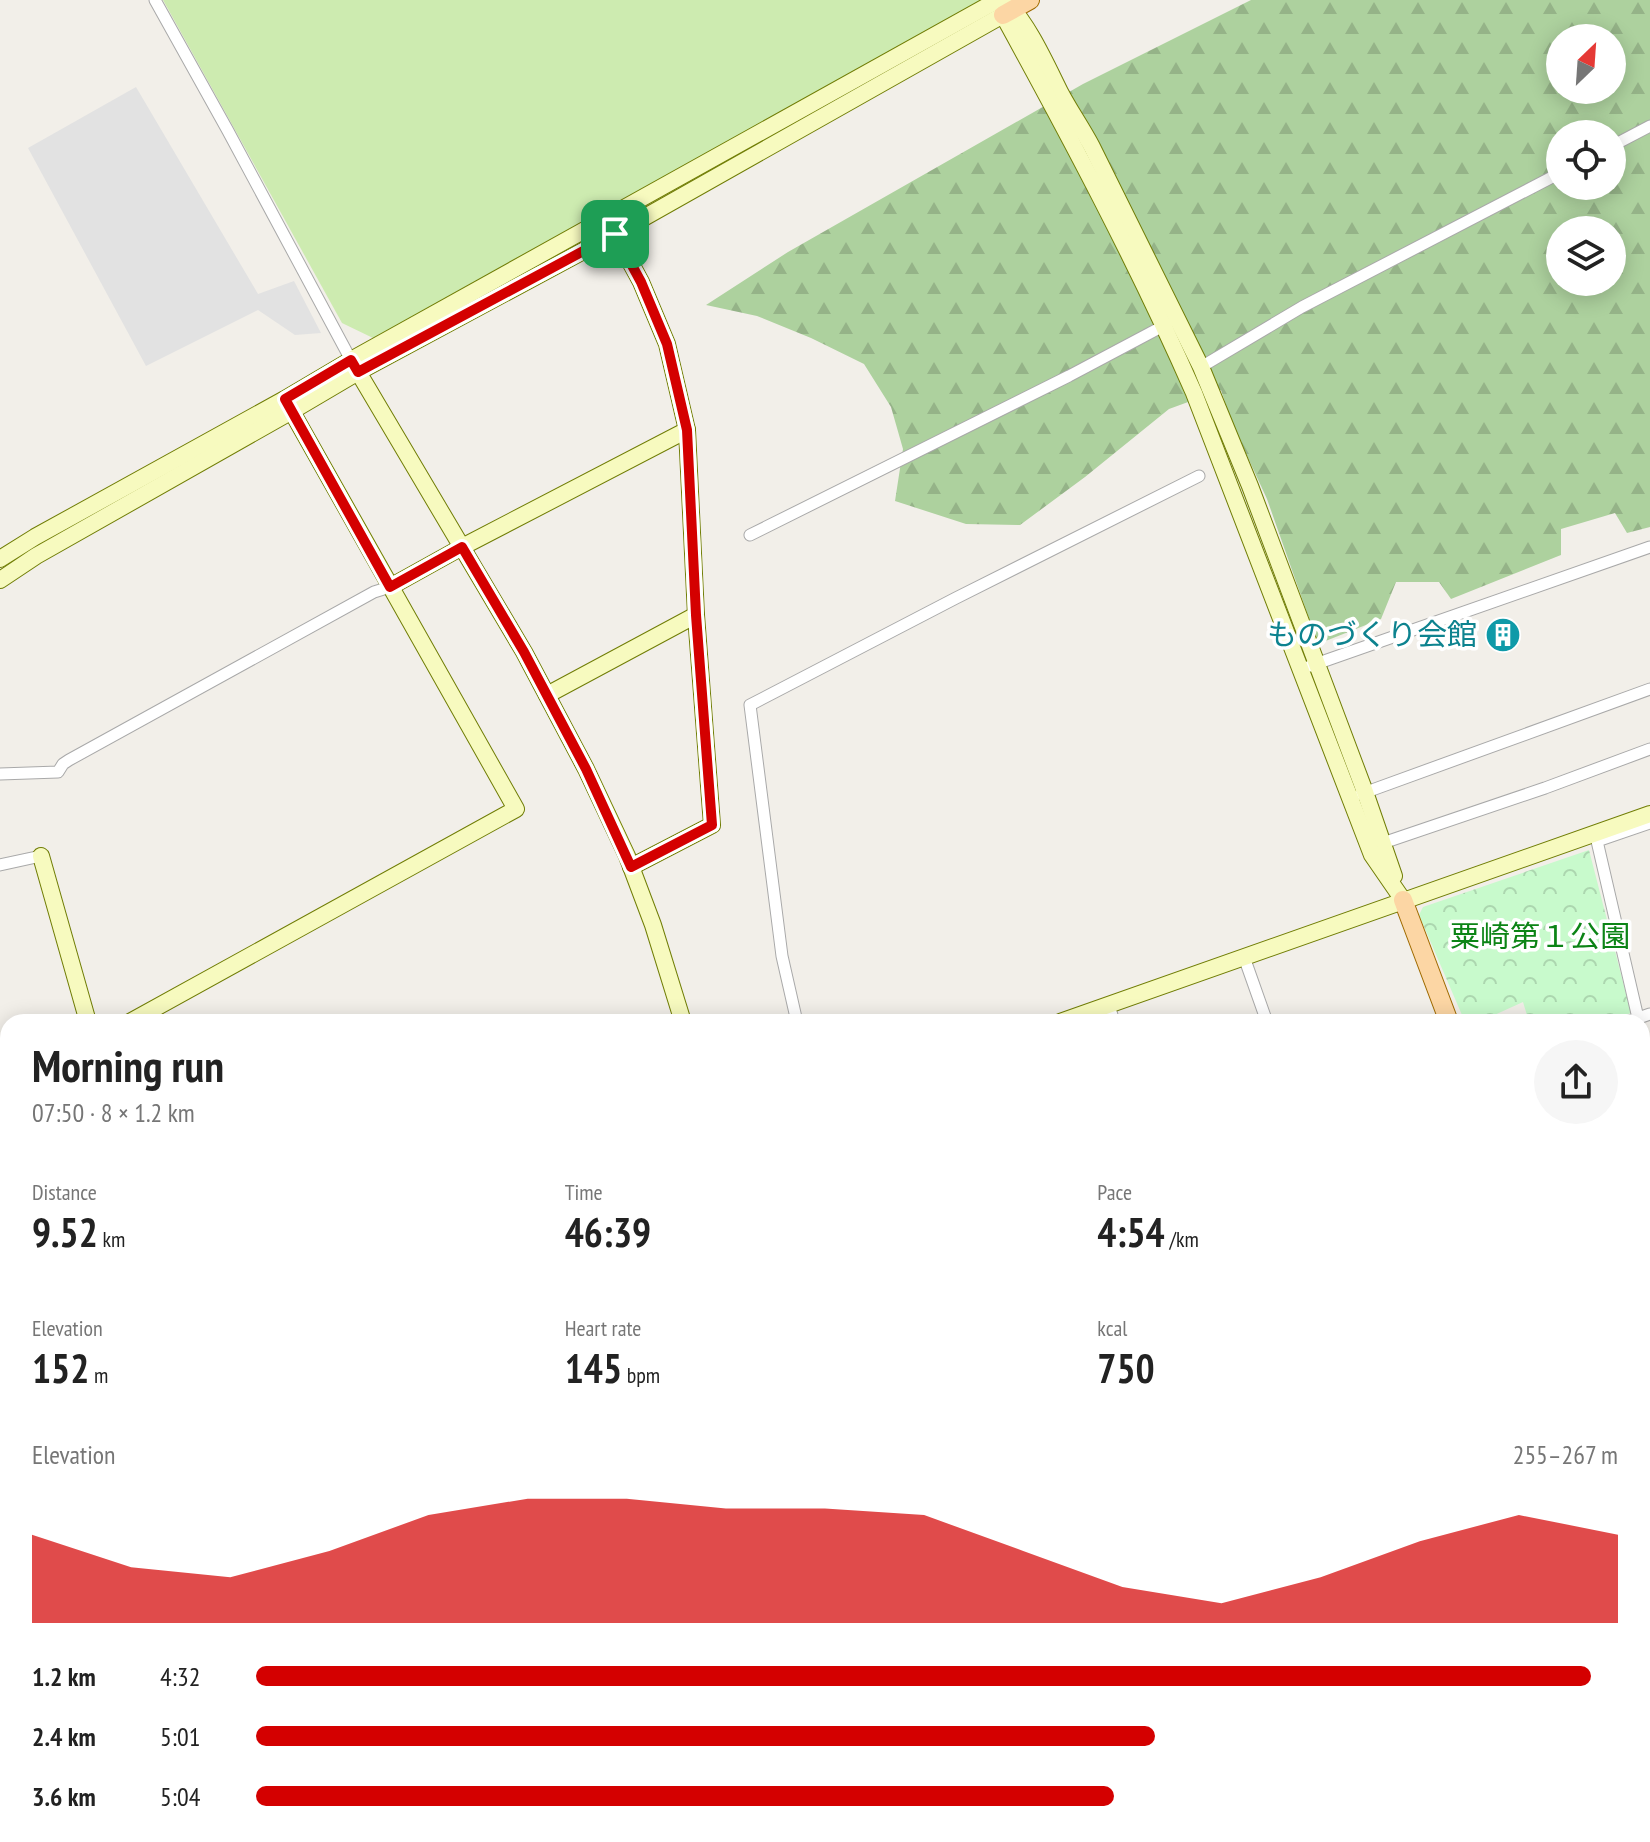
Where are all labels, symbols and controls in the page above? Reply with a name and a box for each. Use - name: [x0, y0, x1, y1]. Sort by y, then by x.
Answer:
- north arrow: [1546, 24, 1626, 104]
- map controls: [1546, 24, 1626, 296]
- button: locate: [1546, 120, 1626, 200]
- pin: [581, 200, 649, 268]
- icon: arrive: [593, 212, 637, 256]
- button: layers: [1546, 216, 1626, 296]
- place label: ものづくり会館: [1267, 614, 1477, 653]
- building icon: ものづくり会館: [1484, 616, 1522, 654]
- park label: 粟崎第１公園: [1450, 916, 1630, 955]
- text: Morning run: [32, 1037, 224, 1094]
- button: share: [1534, 1040, 1618, 1124]
- text: 07:50 · 8 × 1.2 km: [32, 1096, 195, 1129]
- text: Distance: [32, 1178, 97, 1206]
- text: Time: [565, 1178, 603, 1206]
- text: Pace: [1097, 1178, 1132, 1206]
- text: 9.52: [32, 1206, 98, 1258]
- text: 46:39: [565, 1206, 651, 1258]
- text: 4:54: [1097, 1206, 1165, 1258]
- text: km: [98, 1225, 125, 1253]
- text: /km: [1165, 1225, 1199, 1253]
- text: Elevation: [32, 1314, 103, 1342]
- text: Heart rate: [565, 1314, 641, 1342]
- text: kcal: [1097, 1314, 1127, 1342]
- text: 152: [32, 1342, 89, 1394]
- text: 145: [565, 1342, 622, 1394]
- text: 750: [1097, 1342, 1155, 1394]
- text: m: [89, 1361, 108, 1389]
- text: bpm: [622, 1361, 660, 1389]
- text: Elevation: [32, 1438, 115, 1471]
- text: 255–267 m: [1513, 1438, 1618, 1471]
- text: 1.2 km: [32, 1660, 96, 1693]
- text: 4:32: [160, 1660, 200, 1693]
- text: 2.4 km: [32, 1720, 96, 1753]
- text: 5:01: [160, 1720, 200, 1753]
- text: 3.6 km: [32, 1780, 96, 1813]
- text: 5:04: [160, 1780, 200, 1813]

